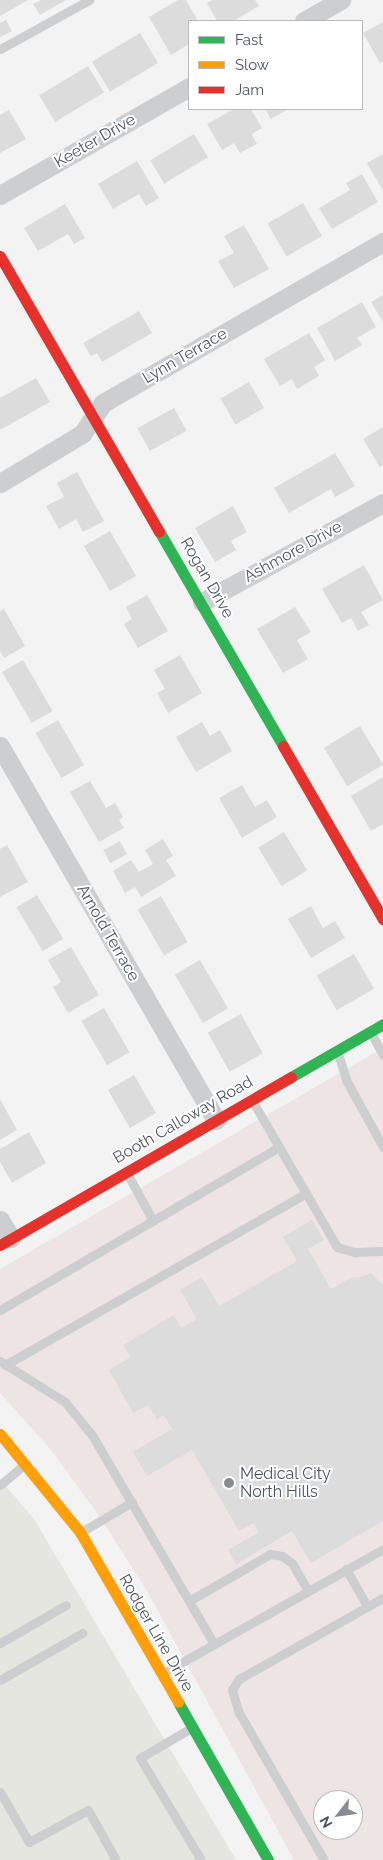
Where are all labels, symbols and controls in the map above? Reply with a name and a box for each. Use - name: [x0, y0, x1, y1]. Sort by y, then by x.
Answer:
- legend: [188, 20, 363, 110]
- text: Fast: [235, 31, 263, 49]
- text: Slow: [235, 56, 269, 74]
- text: Jam: [235, 81, 264, 99]
- street label: Keeter Drive: [51, 110, 139, 172]
- street label: Lynn Terrace: [139, 324, 231, 388]
- street label: Ashmore Drive: [241, 517, 345, 587]
- street label: Rogan Drive: [176, 534, 238, 622]
- street label: Arnold Terrace: [72, 881, 144, 985]
- street label: Booth Calloway Road: [110, 1072, 256, 1168]
- place label: Medical City North Hills: [240, 1464, 331, 1502]
- marker: Medical City North Hills: [222, 1476, 236, 1490]
- street label: Rodger Line Drive: [115, 1571, 197, 1695]
- north arrow: [313, 1790, 363, 1840]
- text: N: [316, 1813, 335, 1831]

